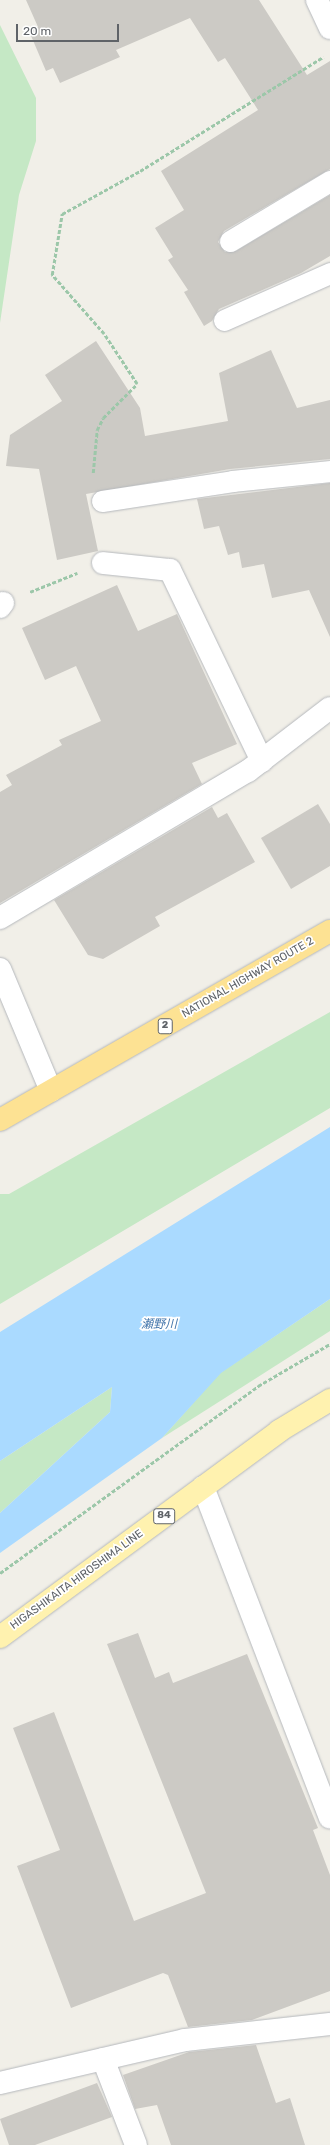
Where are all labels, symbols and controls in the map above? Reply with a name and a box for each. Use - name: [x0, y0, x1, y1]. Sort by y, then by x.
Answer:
- scale bar: [18, 16, 121, 42]
- text: 20 m: [23, 24, 51, 38]
- street label: NATIONAL HIGHWAY ROUTE 2: [179, 935, 317, 1021]
- road number: 2: [157, 1018, 173, 1034]
- water label: 瀬野川: [141, 1318, 177, 1332]
- road number: 84: [153, 1508, 175, 1524]
- street label: HIGASHIKAITA HIROSHIMA LINE: [8, 1527, 146, 1633]

